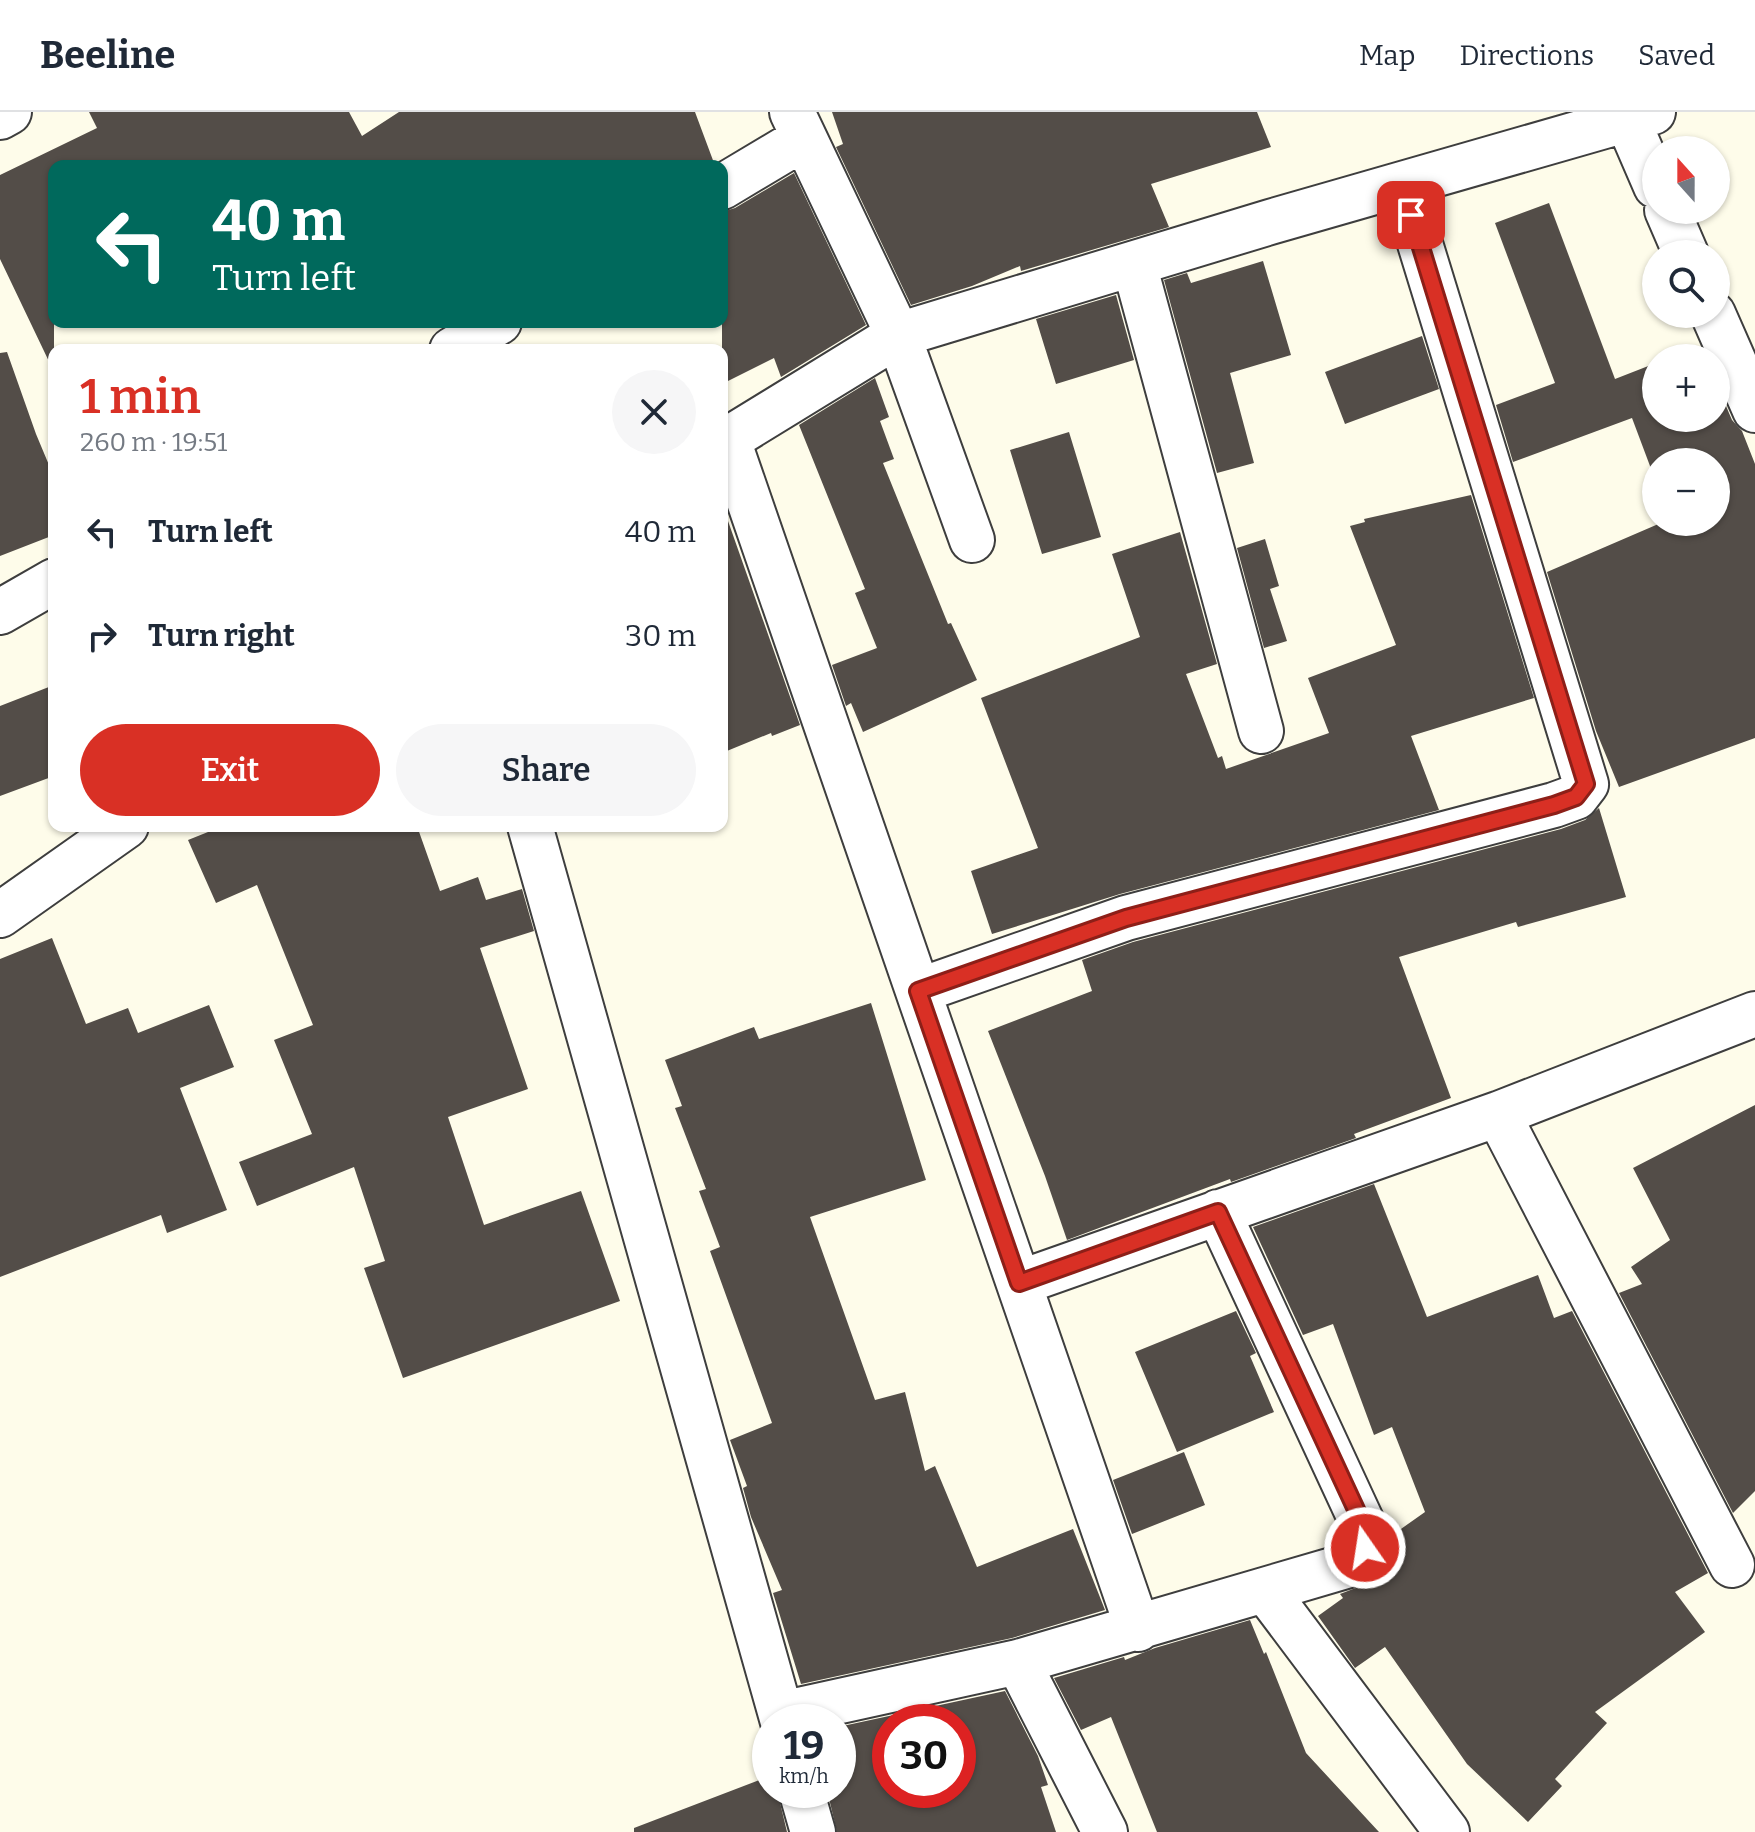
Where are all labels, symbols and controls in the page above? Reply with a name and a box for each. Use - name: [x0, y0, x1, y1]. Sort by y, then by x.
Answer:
- text: Beeline: [40, 32, 175, 78]
- text: Map: [1359, 39, 1415, 72]
- text: Directions: [1459, 39, 1594, 72]
- text: Saved: [1638, 39, 1715, 72]
- north arrow: [1642, 136, 1730, 224]
- map controls: [1642, 136, 1730, 536]
- pin: [1377, 181, 1445, 249]
- text: 40 m: [212, 188, 345, 255]
- icon: left: [80, 192, 184, 296]
- icon: arrive: [1389, 193, 1433, 237]
- button: search: [1642, 240, 1730, 328]
- text: Turn left: [212, 256, 356, 300]
- button: +: [1642, 344, 1730, 432]
- text: 1 min: [80, 368, 201, 426]
- button: close: [612, 370, 696, 454]
- text: 260 m · 19:51: [80, 427, 227, 458]
- button: −: [1642, 448, 1730, 536]
- icon: left: [80, 510, 124, 554]
- text: Turn left: [148, 514, 273, 550]
- text: 40 m: [625, 514, 696, 550]
- icon: right: [80, 614, 124, 658]
- text: Turn right: [148, 618, 295, 654]
- text: 30 m: [625, 618, 696, 654]
- button: Exit: [80, 724, 380, 816]
- button: Share: [396, 724, 696, 816]
- position arrow: [1323, 1506, 1407, 1590]
- speed limit sign: 30: [872, 1704, 976, 1808]
- text: 19: [784, 1722, 824, 1770]
- text: km/h: [779, 1764, 829, 1788]

